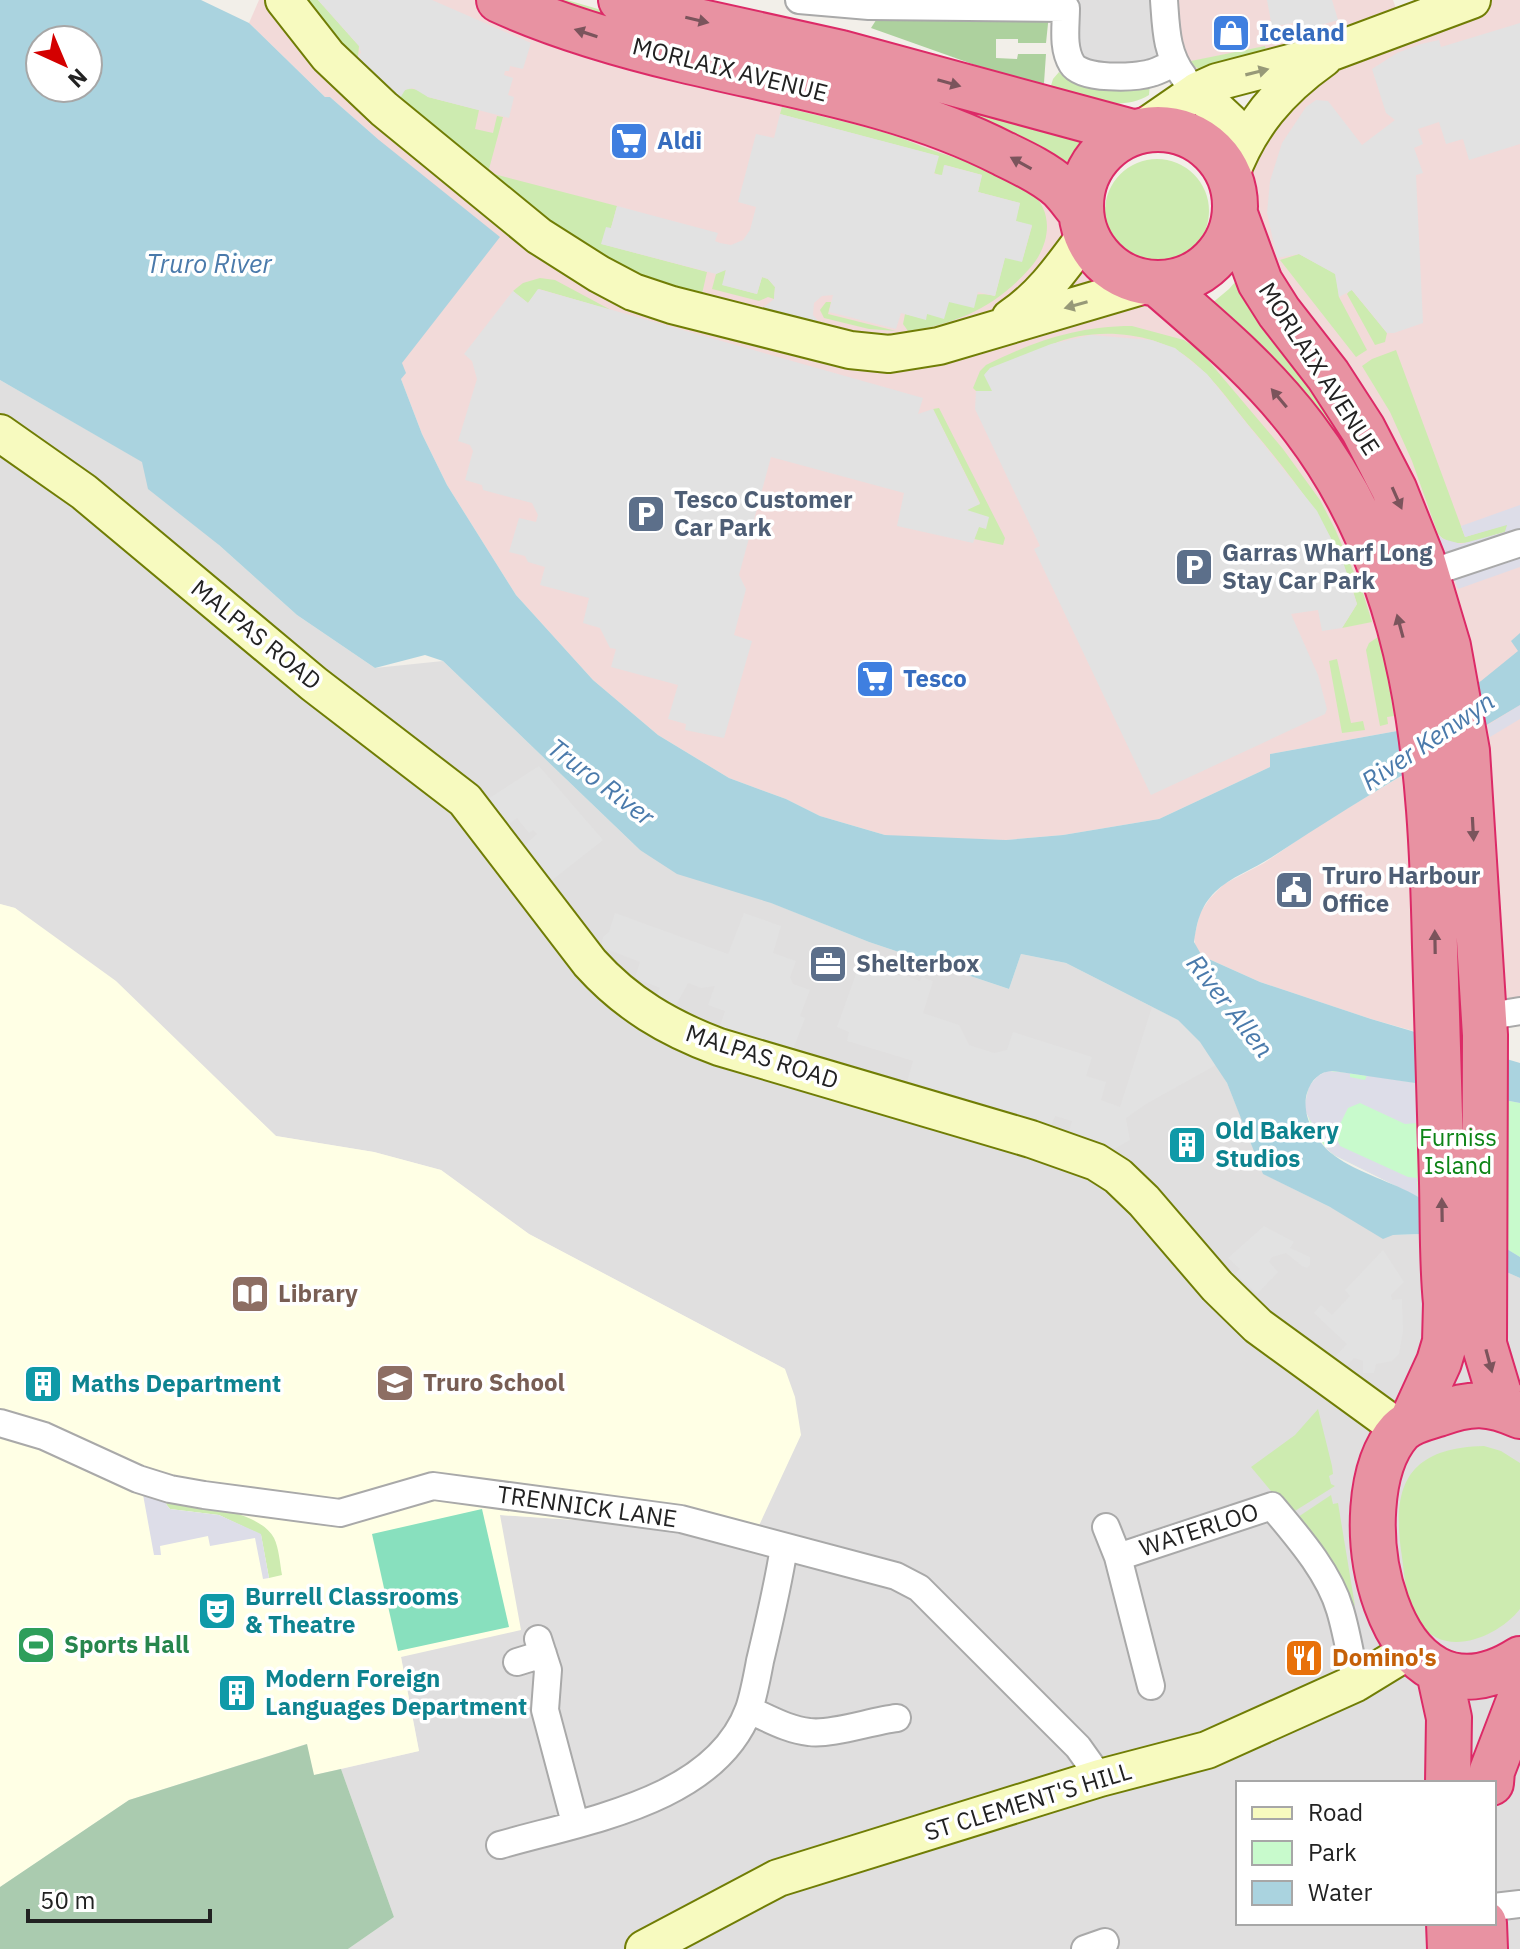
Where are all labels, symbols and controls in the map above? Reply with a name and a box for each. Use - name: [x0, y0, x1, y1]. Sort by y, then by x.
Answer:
- shop icon: Iceland: [1210, 12, 1252, 54]
- one-way arrow: [684, 15, 709, 27]
- place label: Iceland: [1259, 16, 1345, 48]
- north arrow: [24, 24, 104, 104]
- one-way arrow: [573, 26, 597, 39]
- street label: MORLAIX AVENUE: [629, 29, 831, 109]
- text: N: [62, 63, 94, 95]
- one-way arrow: [1245, 65, 1270, 77]
- one-way arrow: [936, 78, 961, 90]
- supermarket icon: Aldi: [608, 120, 650, 162]
- place label: Aldi: [657, 124, 702, 156]
- one-way arrow: [1010, 156, 1032, 170]
- water label: Truro River: [146, 246, 273, 280]
- street label: MORLAIX AVENUE: [1252, 276, 1388, 461]
- one-way arrow: [1064, 299, 1089, 311]
- one-way arrow: [1271, 388, 1288, 408]
- place label: Tesco Customer Car Park: [674, 483, 853, 543]
- one-way arrow: [1391, 487, 1404, 510]
- parking icon: Tesco Customer Car Park: [625, 493, 667, 535]
- place label: Garras Wharf Long Stay Car Park: [1222, 536, 1433, 596]
- parking icon: Garras Wharf Long Stay Car Park: [1173, 546, 1215, 588]
- street label: MALPAS ROAD: [185, 572, 328, 697]
- one-way arrow: [1394, 613, 1406, 638]
- supermarket icon: Tesco: [854, 658, 896, 700]
- place label: Tesco: [903, 662, 967, 694]
- water label: River Kenwyn: [1354, 683, 1501, 797]
- water label: Truro River: [541, 730, 663, 833]
- one-way arrow: [1467, 817, 1480, 842]
- place label: Truro Harbour Office: [1322, 859, 1481, 919]
- public building icon: Truro Harbour Office: [1273, 869, 1315, 911]
- one-way arrow: [1429, 929, 1441, 954]
- office icon: Shelterbox: [807, 943, 849, 985]
- place label: Shelterbox: [856, 947, 980, 979]
- water label: River Allen: [1180, 947, 1282, 1064]
- street label: MALPAS ROAD: [682, 1016, 843, 1096]
- place label: Old Bakery Studios: [1215, 1114, 1339, 1174]
- park label: Furniss Island: [1419, 1121, 1497, 1181]
- building icon: Old Bakery Studios: [1166, 1124, 1208, 1166]
- one-way arrow: [1436, 1197, 1449, 1222]
- library icon: Library: [229, 1273, 271, 1315]
- place label: Library: [278, 1277, 358, 1309]
- one-way arrow: [1483, 1349, 1495, 1374]
- school or university icon: Truro School: [374, 1362, 416, 1404]
- building icon: Maths Department: [22, 1363, 64, 1405]
- place label: Truro School: [423, 1366, 565, 1398]
- place label: Maths Department: [71, 1367, 281, 1399]
- street label: TRENNICK LANE: [495, 1478, 679, 1534]
- street label: WATERLOO: [1135, 1495, 1262, 1563]
- place label: Burrell Classrooms & Theatre: [245, 1580, 459, 1640]
- theatre icon: Burrell Classrooms & Theatre: [196, 1590, 238, 1632]
- sports icon: Sports Hall: [15, 1624, 57, 1666]
- place label: Sports Hall: [64, 1628, 189, 1660]
- restaurant icon: Domino's: [1283, 1637, 1325, 1679]
- place label: Domino's: [1332, 1641, 1436, 1673]
- place label: Modern Foreign Languages Department: [265, 1662, 527, 1722]
- building icon: Modern Foreign Languages Department: [216, 1672, 258, 1714]
- street label: ST CLEMENT'S HILL: [920, 1754, 1135, 1848]
- legend: [1236, 1781, 1496, 1925]
- text: Road: [1308, 1796, 1363, 1828]
- text: Park: [1308, 1836, 1357, 1868]
- scale bar: [28, 1873, 210, 1923]
- text: Water: [1308, 1876, 1372, 1908]
- text: 50 m: [40, 1884, 95, 1916]

